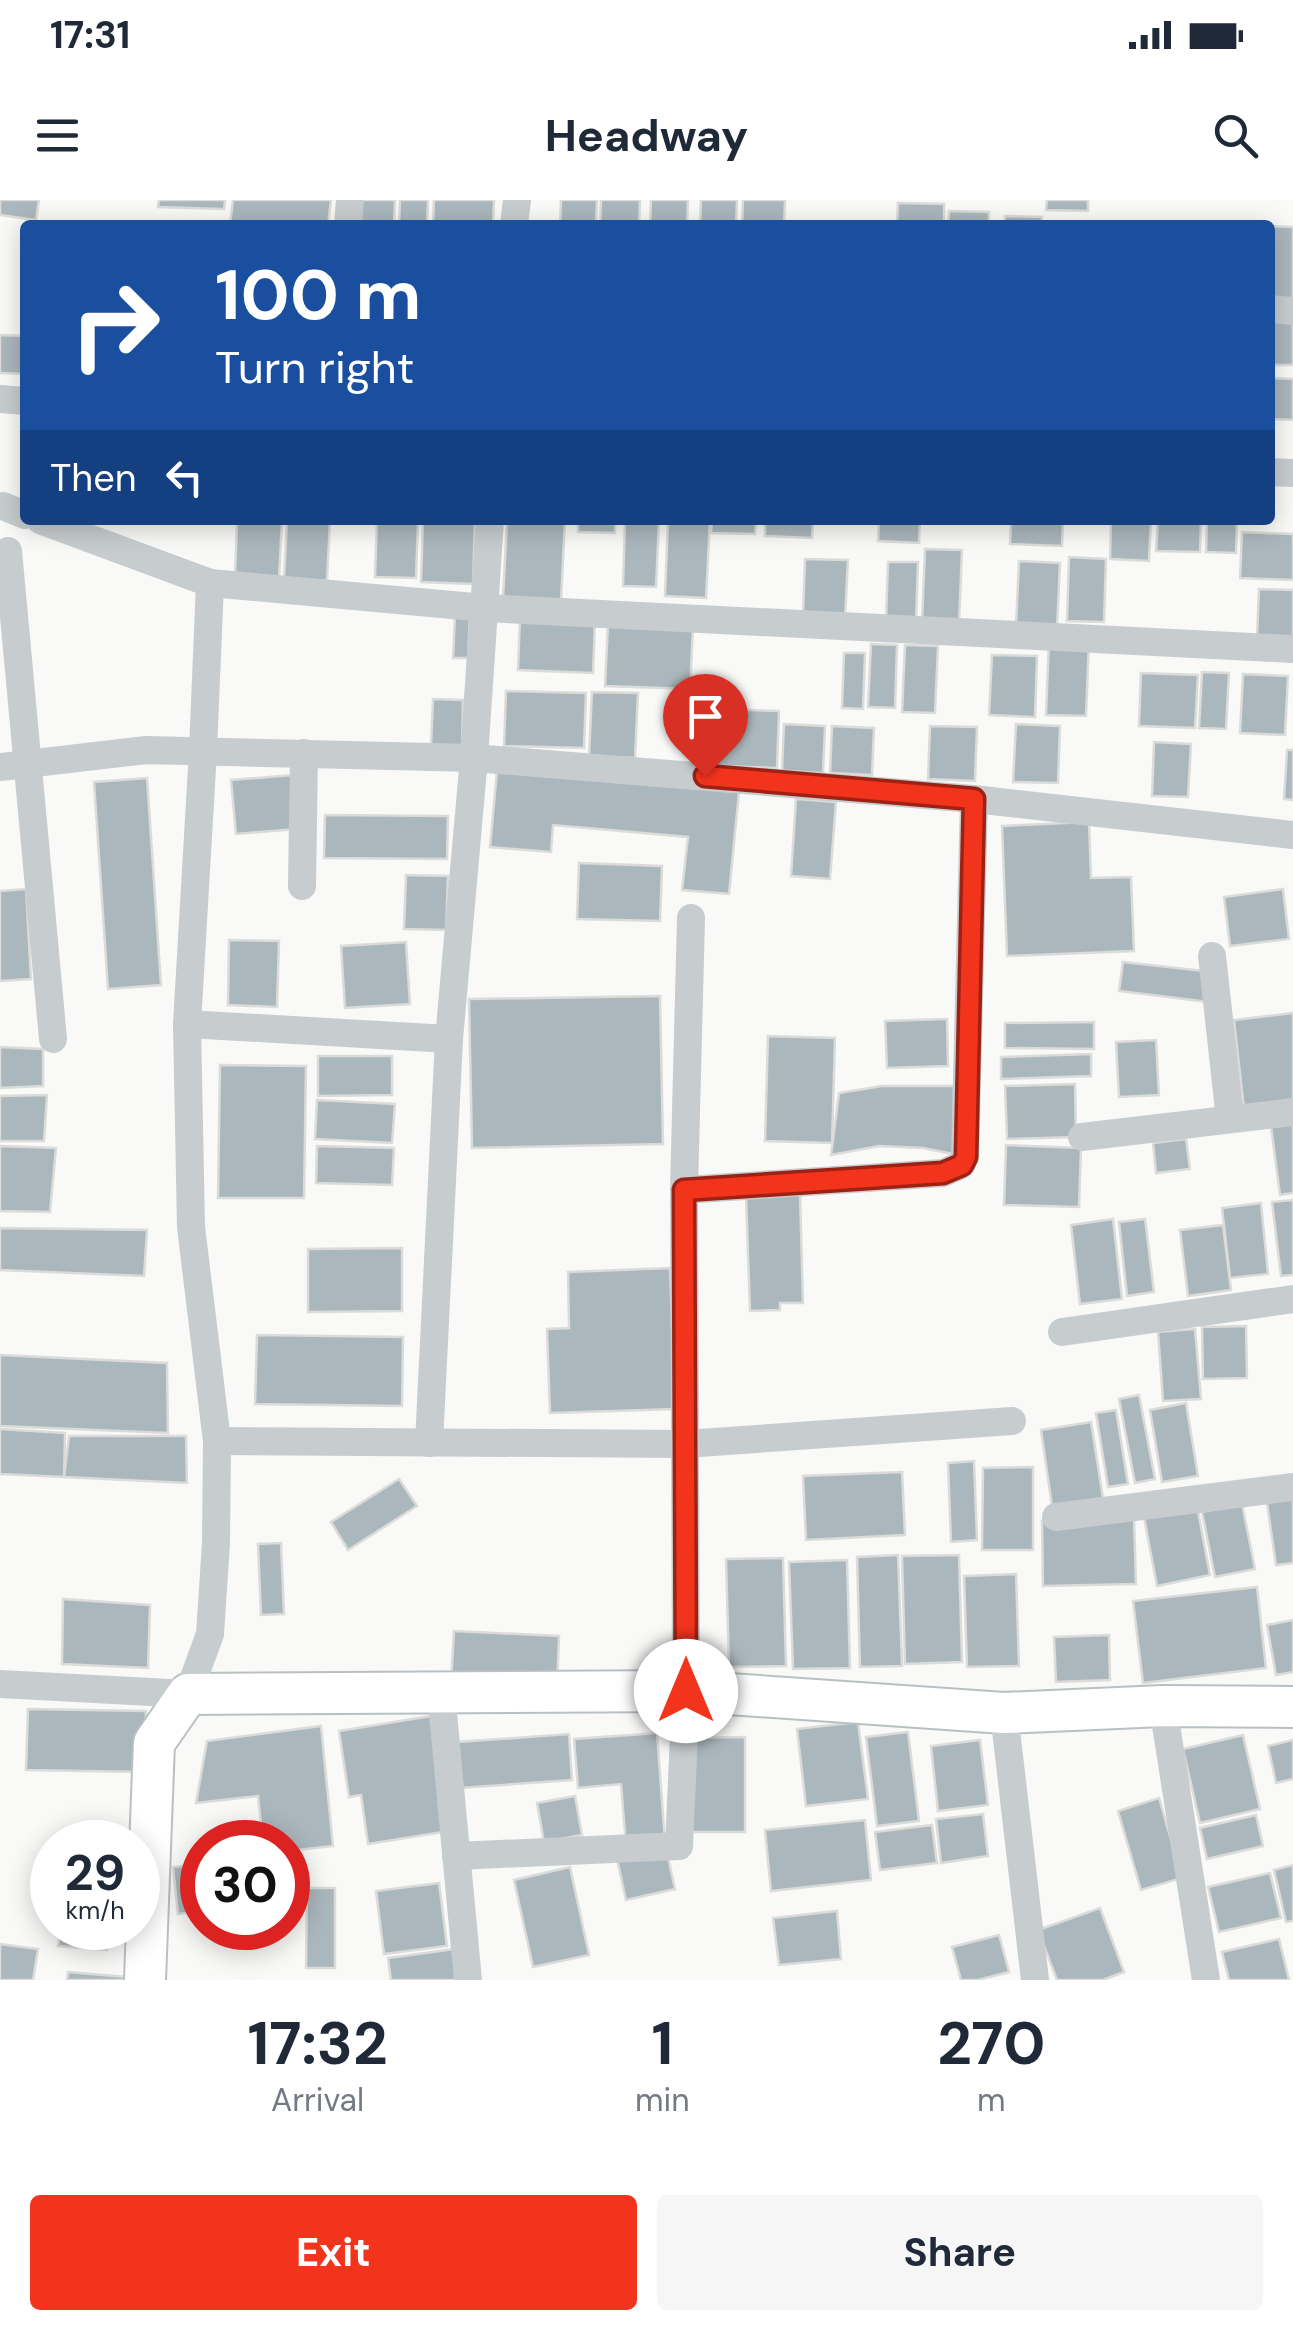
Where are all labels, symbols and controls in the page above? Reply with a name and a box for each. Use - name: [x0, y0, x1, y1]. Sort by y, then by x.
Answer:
- text: 17:31: [50, 10, 130, 60]
- text: Headway: [545, 106, 748, 165]
- icon: menu: [30, 108, 85, 163]
- icon: search: [1208, 108, 1263, 163]
- text: 100 m: [215, 250, 421, 341]
- icon: right: [50, 260, 180, 390]
- text: Turn right: [215, 338, 414, 397]
- icon: left: [157, 450, 212, 505]
- text: Then: [50, 453, 137, 503]
- pin: [663, 674, 748, 777]
- icon: arrive: [678, 689, 733, 744]
- position arrow: [634, 1639, 738, 1743]
- speed limit sign: 30: [180, 1820, 310, 1950]
- text: 29: [65, 1840, 125, 1906]
- text: km/h: [65, 1894, 125, 1927]
- text: 17:32: [248, 2004, 388, 2083]
- text: 1: [651, 2004, 673, 2083]
- text: 270: [937, 2004, 1045, 2083]
- text: Arrival: [271, 2079, 364, 2121]
- text: min: [635, 2079, 690, 2121]
- text: m: [977, 2079, 1006, 2121]
- button: Exit: [30, 2195, 637, 2310]
- button: Share: [657, 2195, 1263, 2310]

